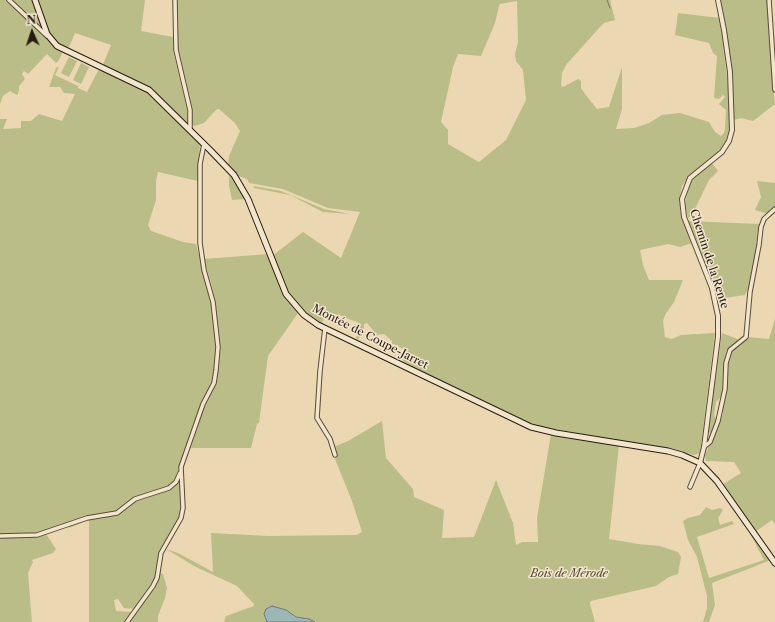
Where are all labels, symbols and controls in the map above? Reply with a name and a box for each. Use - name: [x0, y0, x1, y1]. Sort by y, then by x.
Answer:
- north arrow: [12, 12, 52, 52]
- text: N: [26, 13, 37, 27]
- street label: Chemin de la Rente: [687, 208, 731, 310]
- street label: Montée de Coupe-Jarret: [310, 302, 430, 372]
- park label: Bois de Mérode: [530, 567, 608, 581]

